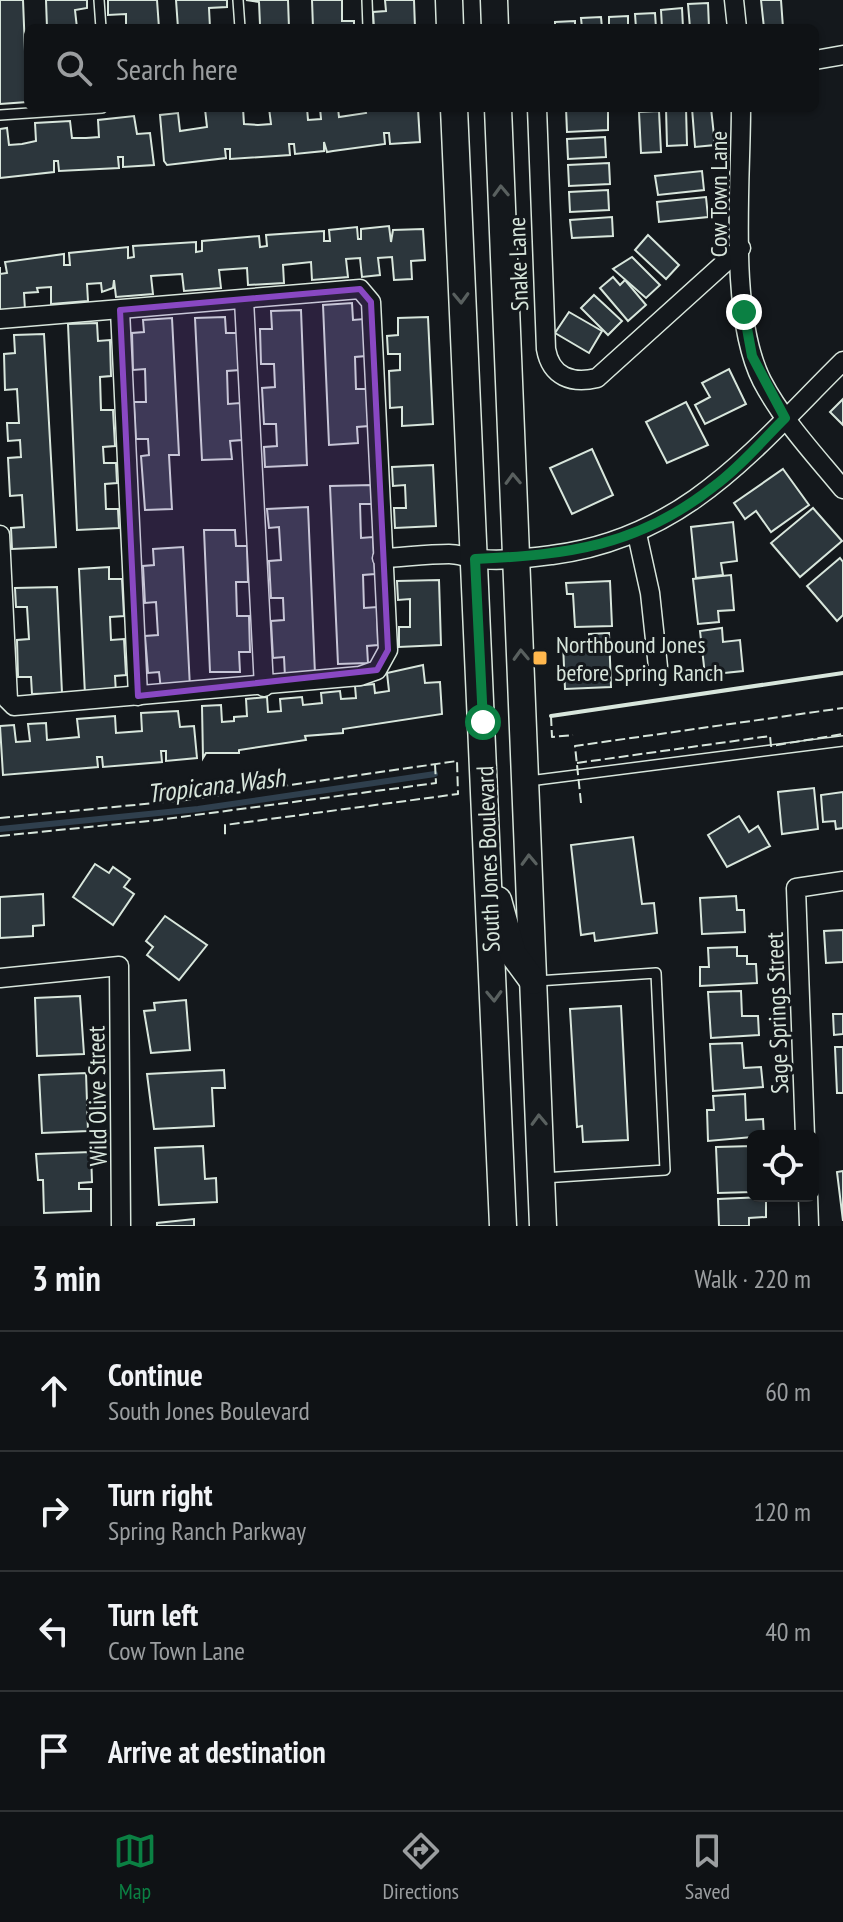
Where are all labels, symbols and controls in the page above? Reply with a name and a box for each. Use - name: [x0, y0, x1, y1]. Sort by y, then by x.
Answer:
- search box: [24, 24, 819, 112]
- icon: search: [52, 46, 96, 90]
- text: Search here: [116, 49, 238, 88]
- street label: Cow Town Lane: [703, 131, 734, 257]
- one-way arrow: [493, 184, 510, 197]
- street label: Snake Lane: [501, 216, 535, 312]
- one-way arrow: [453, 292, 470, 305]
- route end: [726, 294, 762, 330]
- one-way arrow: [505, 472, 522, 485]
- place label: Northbound Jones before Spring Ranch: [556, 629, 724, 688]
- one-way arrow: [512, 648, 529, 661]
- marker: Northbound Jones before Spring Ranch: [531, 649, 549, 667]
- route start: [465, 704, 501, 740]
- water label: Tropicana Wash: [145, 760, 288, 810]
- street label: South Jones Boulevard: [469, 765, 507, 953]
- one-way arrow: [520, 853, 537, 866]
- street label: Sage Springs Street: [759, 931, 795, 1094]
- one-way arrow: [485, 990, 502, 1003]
- street label: Wild Olive Street: [80, 1025, 114, 1166]
- one-way arrow: [530, 1113, 547, 1126]
- map controls: [747, 1130, 819, 1202]
- button: locate: [747, 1130, 819, 1202]
- text: 3 min: [32, 1256, 101, 1300]
- text: Walk · 220 m: [694, 1262, 811, 1295]
- text: Continue: [108, 1355, 203, 1394]
- icon: ahead: [32, 1369, 76, 1413]
- text: 60 m: [765, 1375, 811, 1408]
- text: South Jones Boulevard: [108, 1394, 310, 1427]
- text: Turn right: [108, 1475, 212, 1514]
- icon: right: [32, 1489, 76, 1533]
- text: 120 m: [753, 1495, 811, 1528]
- text: Spring Ranch Parkway: [108, 1514, 306, 1547]
- text: Turn left: [108, 1595, 198, 1634]
- icon: left: [32, 1609, 76, 1653]
- text: 40 m: [765, 1615, 811, 1648]
- text: Cow Town Lane: [108, 1634, 245, 1667]
- icon: arrive: [32, 1729, 76, 1773]
- text: Arrive at destination: [108, 1732, 326, 1771]
- tab: Map: [113, 1829, 157, 1905]
- tab: Directions: [383, 1829, 459, 1905]
- tab: Saved: [685, 1829, 730, 1905]

